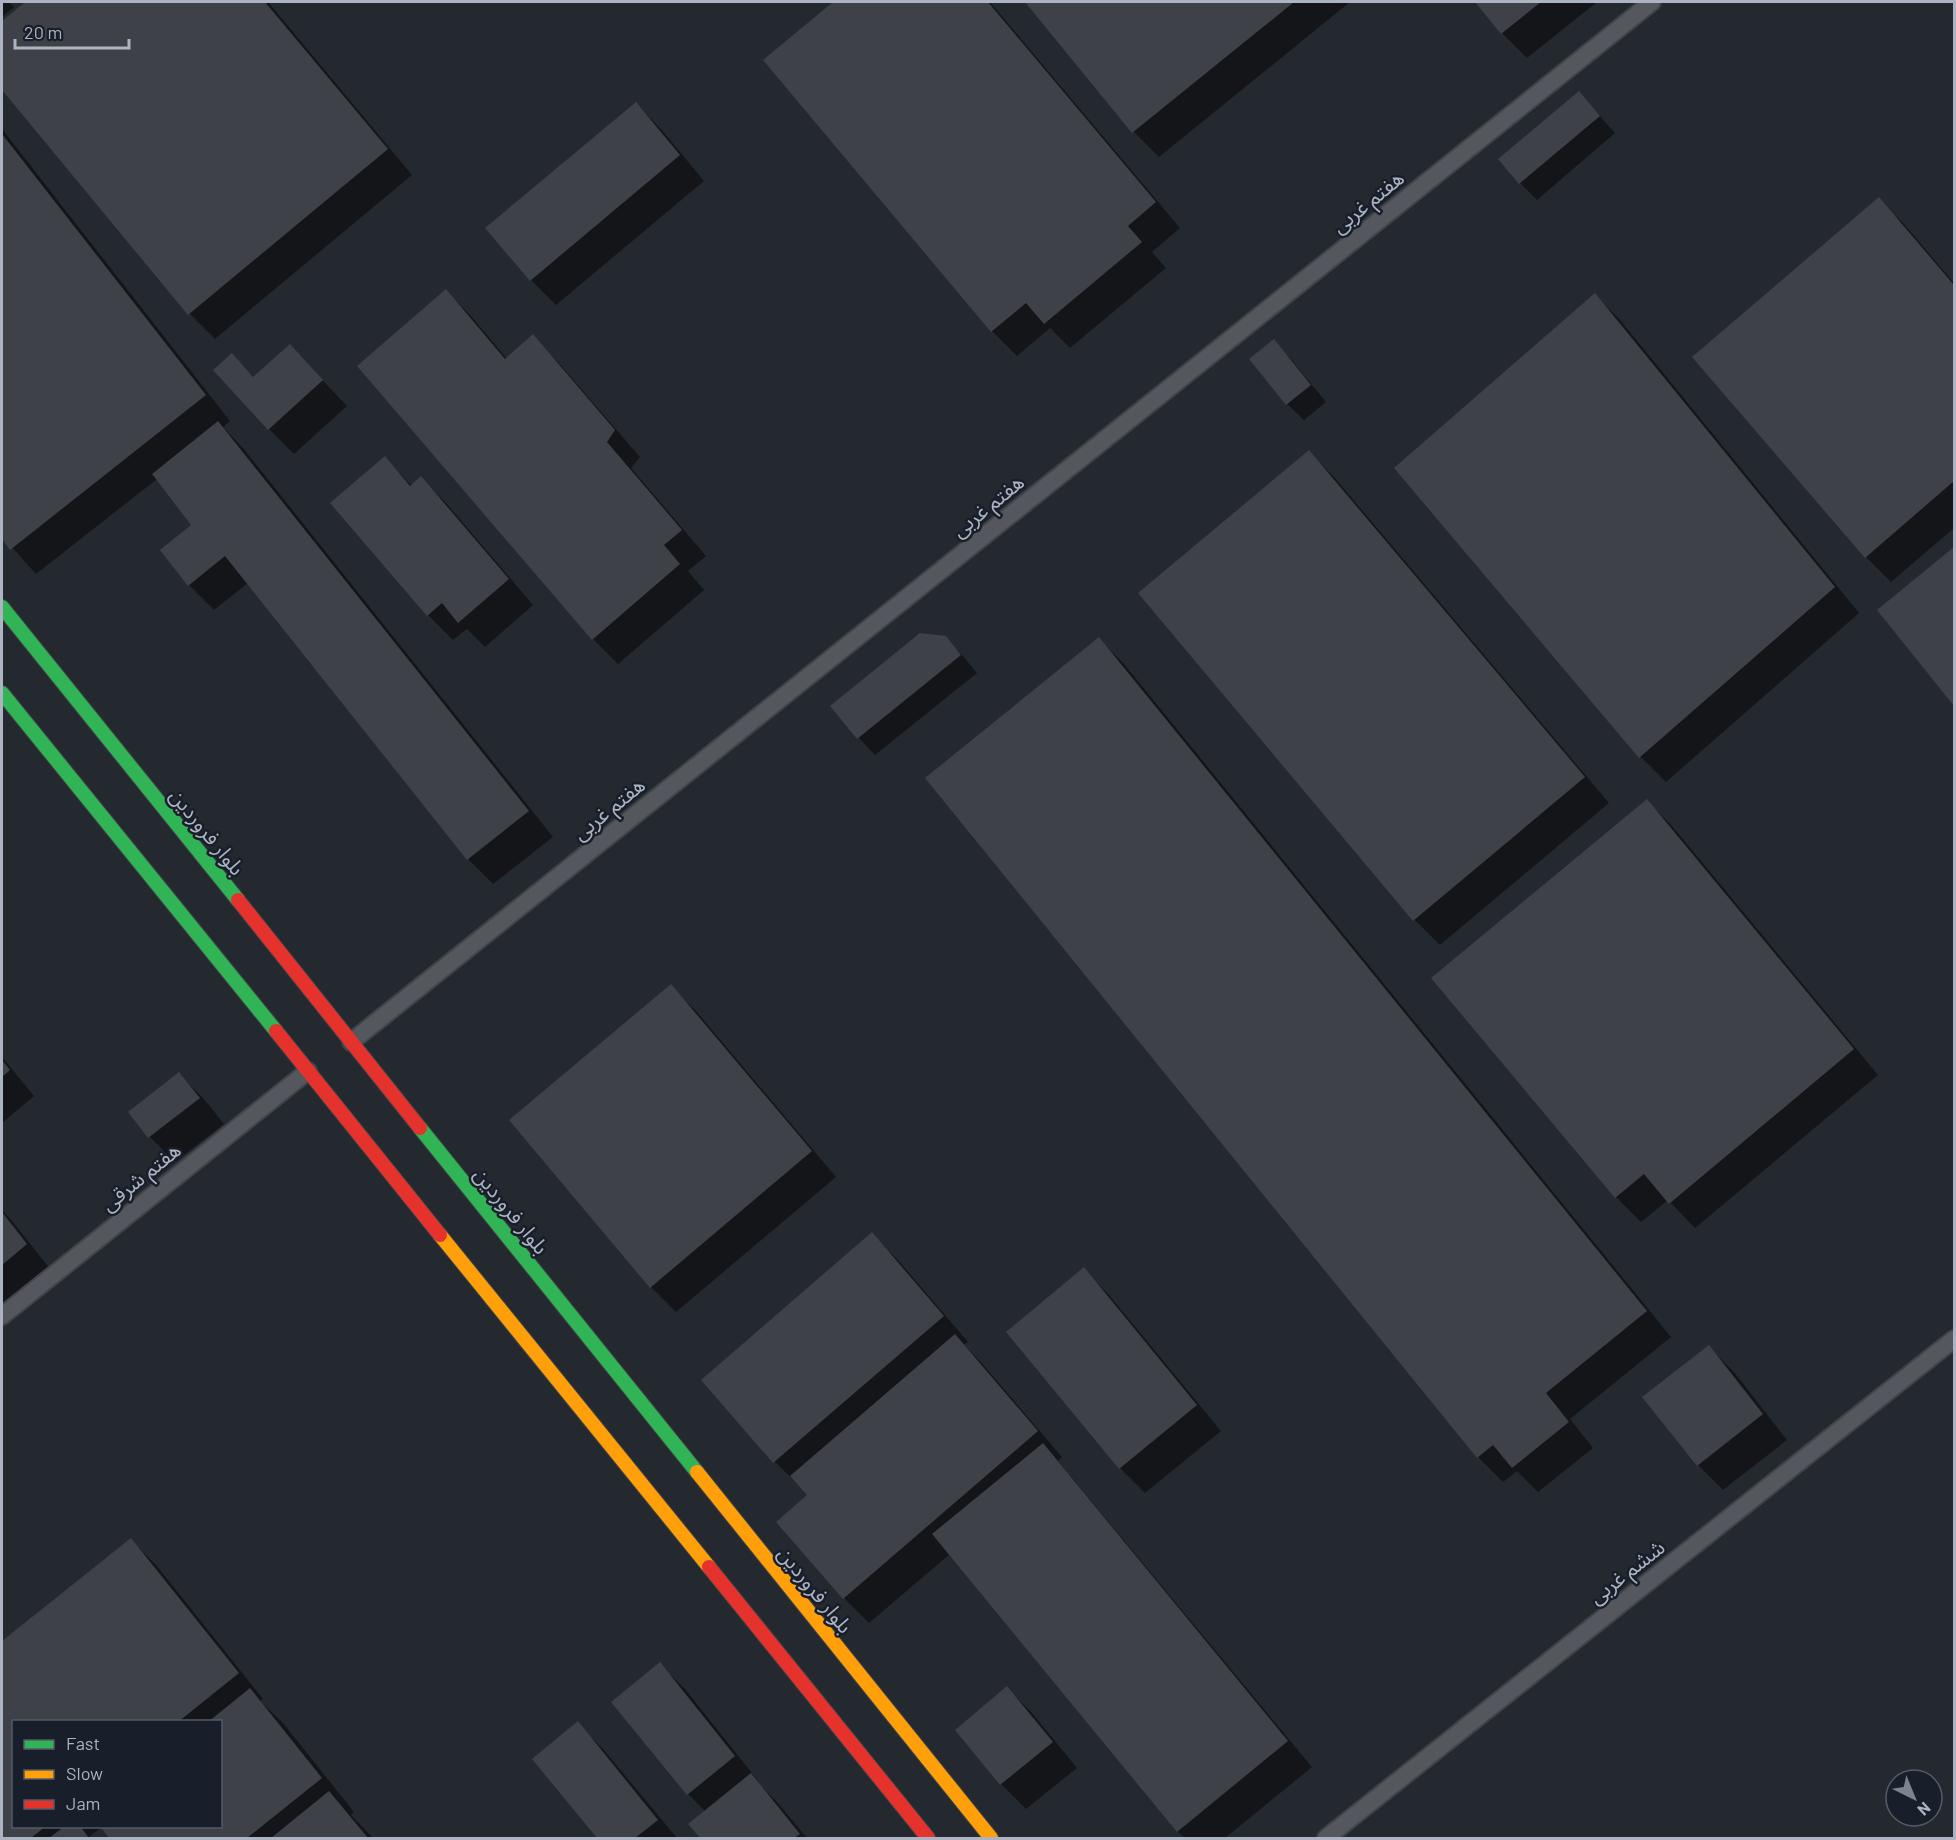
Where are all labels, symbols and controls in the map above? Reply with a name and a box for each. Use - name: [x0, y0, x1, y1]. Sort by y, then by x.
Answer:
- scale bar: [15, 12, 129, 50]
- text: 20 m: [24, 21, 62, 43]
- street label: هفتم غربی: [1326, 164, 1411, 241]
- street label: هفتم غربی: [946, 468, 1031, 545]
- street label: هفتم غربی: [567, 771, 652, 848]
- street label: بلوار فروردین: [165, 783, 251, 880]
- street label: هفتم شرقی: [95, 1136, 187, 1219]
- street label: بلوار فروردین: [469, 1162, 555, 1259]
- street label: ششم غربی: [1583, 1534, 1671, 1612]
- street label: بلوار فروردین: [773, 1541, 859, 1638]
- legend: [12, 1720, 222, 1828]
- text: Fast: [66, 1732, 100, 1754]
- text: Slow: [66, 1762, 103, 1784]
- north arrow: [1884, 1768, 1944, 1828]
- text: Jam: [66, 1792, 100, 1814]
- text: N: [1914, 1799, 1935, 1820]

